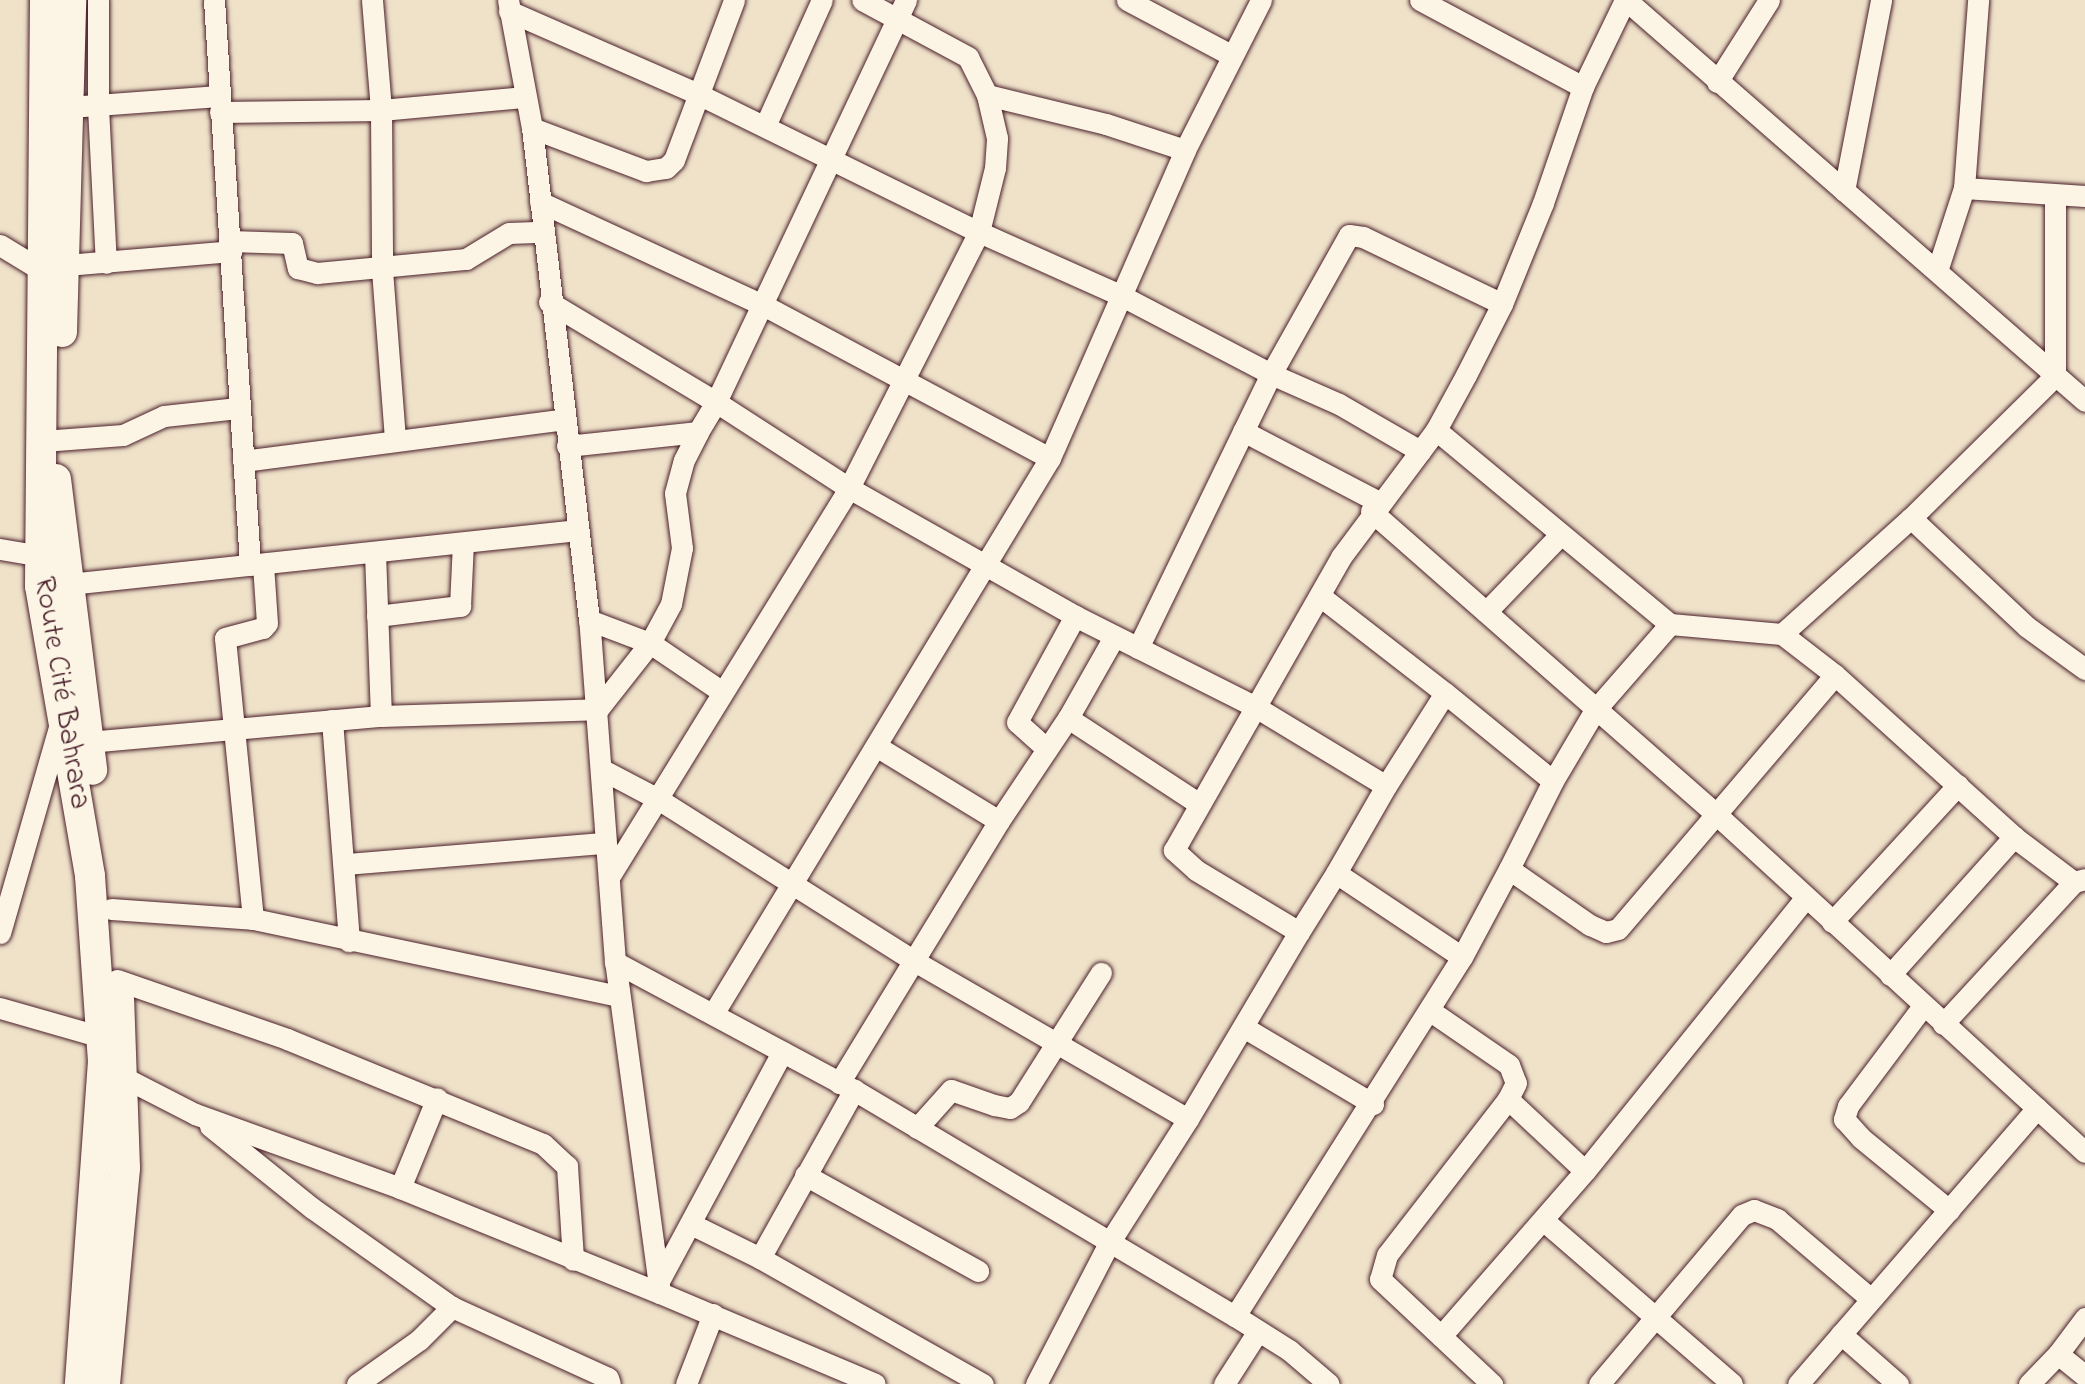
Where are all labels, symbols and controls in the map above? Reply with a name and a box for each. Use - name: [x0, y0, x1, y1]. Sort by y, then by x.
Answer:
- street label: Route Cité Bahrara: [25, 574, 97, 812]

